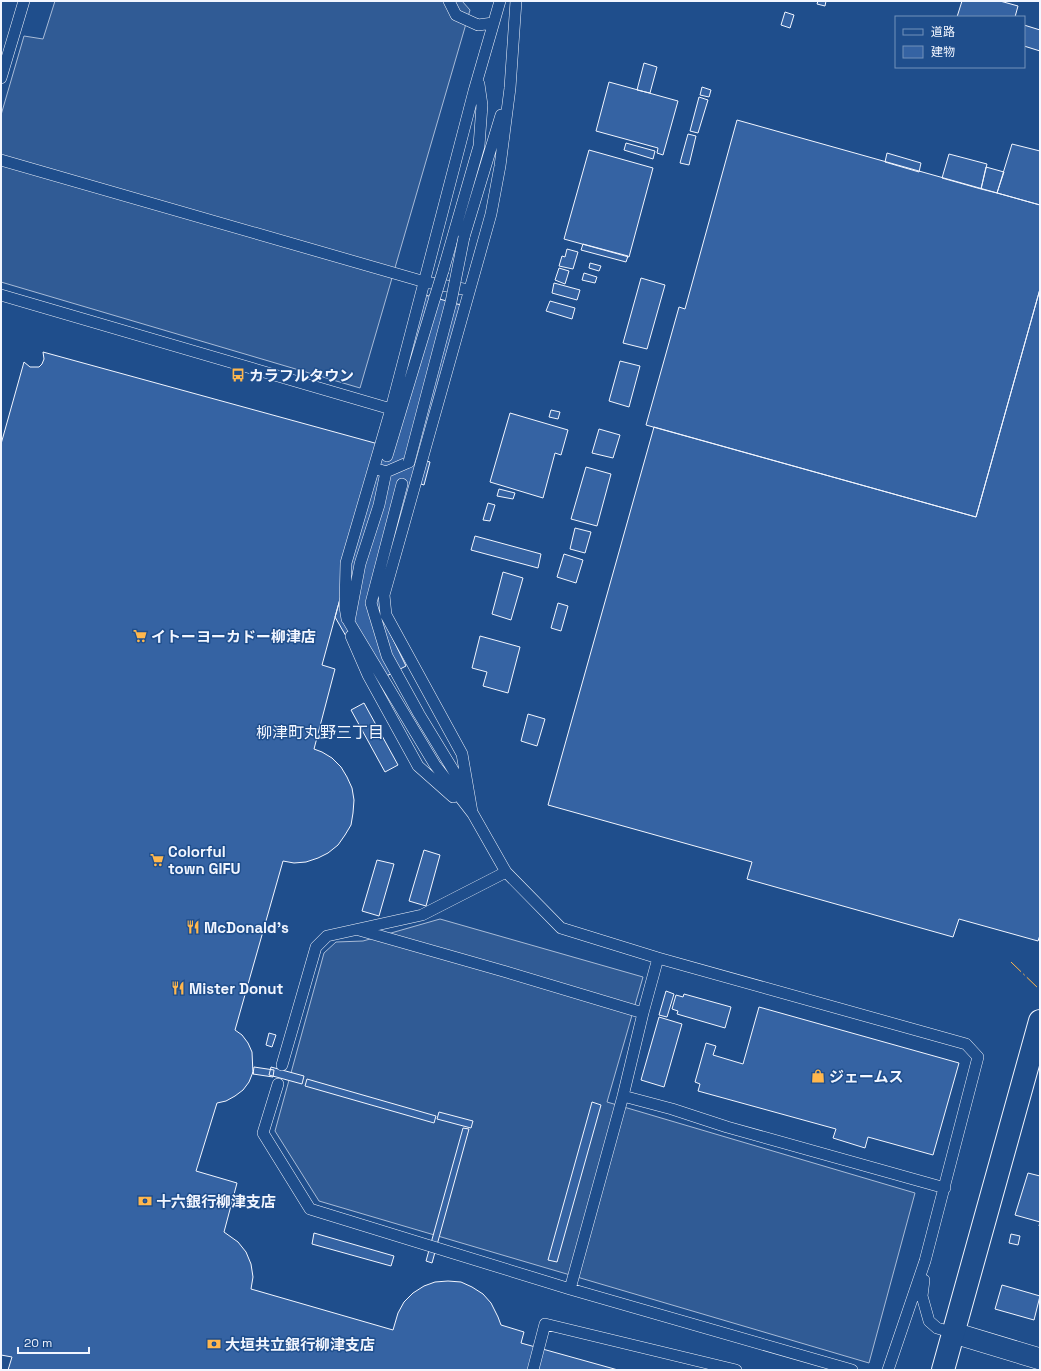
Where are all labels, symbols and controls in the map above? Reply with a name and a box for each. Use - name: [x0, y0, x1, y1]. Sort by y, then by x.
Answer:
- legend: [895, 16, 1025, 68]
- text: 道路: [931, 24, 955, 40]
- text: 建物: [931, 44, 955, 60]
- place label: カラフルタウン: [249, 366, 354, 385]
- bus stop icon: カラフルタウン: [230, 367, 246, 383]
- place label: イトーヨーカドー柳津店: [151, 627, 316, 646]
- supermarket icon: イトーヨーカドー柳津店: [132, 628, 148, 644]
- district label: 柳津町丸野三丁目: [256, 722, 384, 743]
- place label: Colorful town GIFU: [168, 842, 241, 878]
- supermarket icon: Colorful town GIFU: [149, 852, 165, 868]
- place label: McDonald's: [204, 918, 289, 937]
- restaurant icon: McDonald's: [185, 919, 201, 935]
- place label: Mister Donut: [189, 979, 283, 998]
- restaurant icon: Mister Donut: [170, 980, 186, 996]
- place label: ジェームス: [829, 1067, 904, 1086]
- shop icon: ジェームス: [810, 1068, 826, 1084]
- place label: 十六銀行柳津支店: [156, 1192, 276, 1211]
- bank icon: 十六銀行柳津支店: [137, 1193, 153, 1209]
- scale bar: [18, 1329, 89, 1355]
- text: 20 m: [24, 1335, 52, 1351]
- place label: 大垣共立銀行柳津支店: [225, 1335, 375, 1354]
- bank icon: 大垣共立銀行柳津支店: [206, 1336, 222, 1352]

